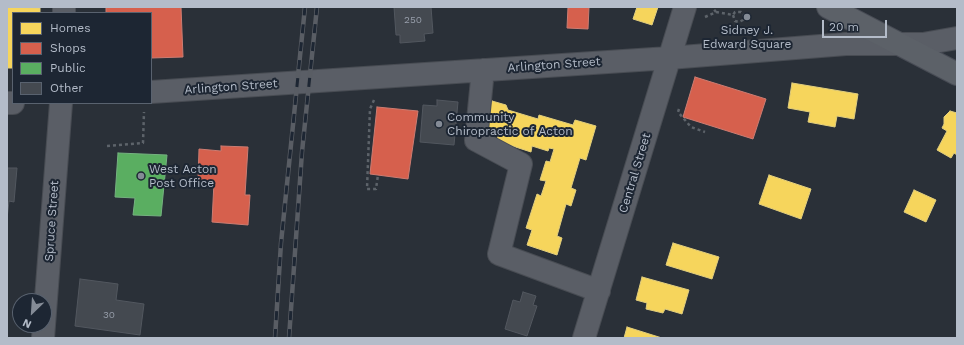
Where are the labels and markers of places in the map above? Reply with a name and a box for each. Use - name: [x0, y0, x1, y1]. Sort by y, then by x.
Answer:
- marker: Sidney J. Edward Square: [742, 12, 752, 22]
- place label: Sidney J. Edward Square: [702, 23, 792, 51]
- place label: Community Chiropractic of Acton: [447, 110, 573, 138]
- marker: Community Chiropractic of Acton: [434, 119, 444, 129]
- place label: West Acton Post Office: [149, 162, 217, 190]
- marker: West Acton Post Office: [136, 171, 146, 181]

